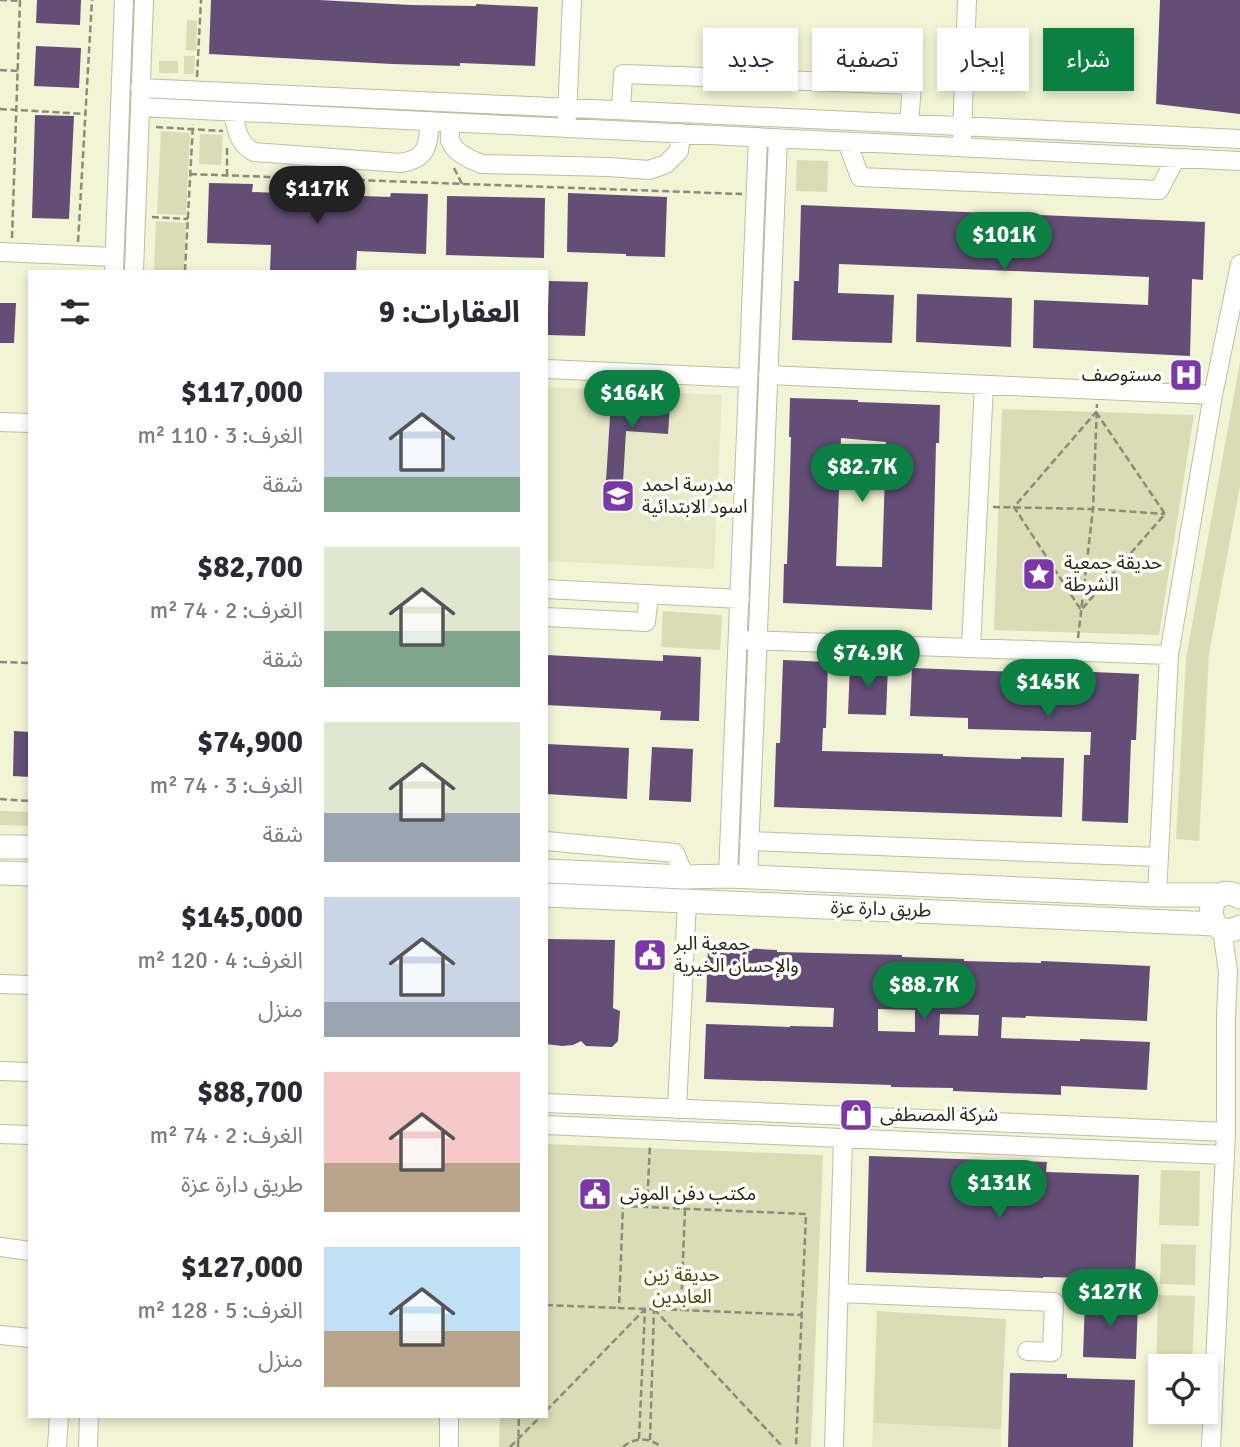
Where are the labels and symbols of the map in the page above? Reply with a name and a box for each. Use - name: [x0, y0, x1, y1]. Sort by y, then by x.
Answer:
- pin: $117K: [268, 166, 366, 226]
- pin: $101K: [955, 212, 1053, 272]
- hospital icon: مستوصف: [1167, 356, 1205, 394]
- place label: مستوصف: [1082, 363, 1162, 387]
- pin: $164K: [583, 370, 681, 430]
- pin: $82.7K: [805, 444, 919, 504]
- place label: مدرسة احمد اسود الابتدائية: [642, 473, 747, 519]
- school or university icon: مدرسة احمد اسود الابتدائية: [599, 477, 637, 515]
- place label: حديقة جمعية الشرطة: [1064, 551, 1162, 597]
- place icon: حديقة جمعية الشرطة: [1020, 555, 1058, 593]
- pin: $74.9K: [811, 630, 925, 690]
- pin: $145K: [999, 660, 1097, 719]
- street label: طريق دارة عزة: [830, 895, 932, 923]
- place label: جمعية البر والإحسان الخيرية: [673, 932, 799, 978]
- public building icon: جمعية البر والإحسان الخيرية: [631, 936, 669, 974]
- pin: $88.7K: [867, 962, 981, 1022]
- shop icon: شركة المصطفى: [837, 1096, 875, 1134]
- place label: شركة المصطفى: [880, 1103, 998, 1127]
- pin: $131K: [950, 1160, 1048, 1220]
- public building icon: مكتب دفن الموتى: [576, 1175, 614, 1213]
- place label: مكتب دفن الموتى: [620, 1182, 756, 1206]
- park label: حديقة زين العابدين: [644, 1263, 720, 1309]
- pin: $127K: [1061, 1270, 1159, 1329]

